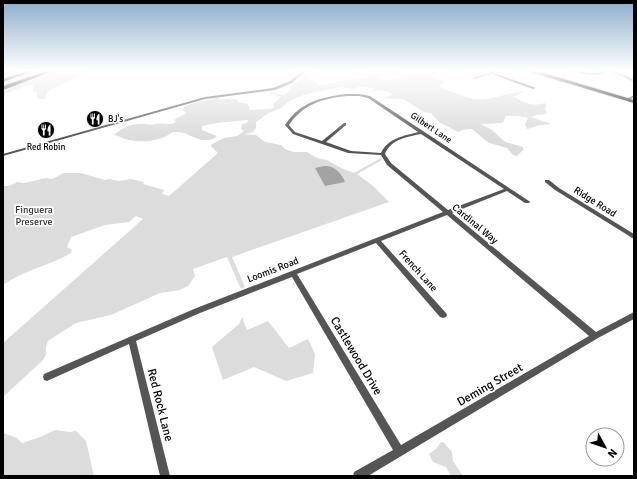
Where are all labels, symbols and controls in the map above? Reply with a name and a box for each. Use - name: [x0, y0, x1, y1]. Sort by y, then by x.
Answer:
- restaurant icon: BJ's: [85, 109, 105, 129]
- street label: Gilbert Lane: [408, 110, 454, 146]
- place label: BJ's: [108, 114, 123, 125]
- restaurant icon: Red Robin: [36, 120, 56, 140]
- place label: Red Robin: [27, 142, 65, 153]
- street label: Ridge Road: [572, 184, 618, 220]
- street label: Cardinal Way: [450, 201, 501, 247]
- park label: Finguera Preserve: [15, 204, 53, 228]
- street label: French Lane: [396, 248, 440, 294]
- street label: Loomis Road: [246, 255, 300, 285]
- street label: Castlewood Drive: [327, 314, 385, 398]
- street label: Deming Street: [454, 360, 526, 410]
- street label: Red Rock Lane: [144, 367, 176, 443]
- north arrow: [585, 427, 625, 467]
- text: N: [605, 446, 620, 460]

